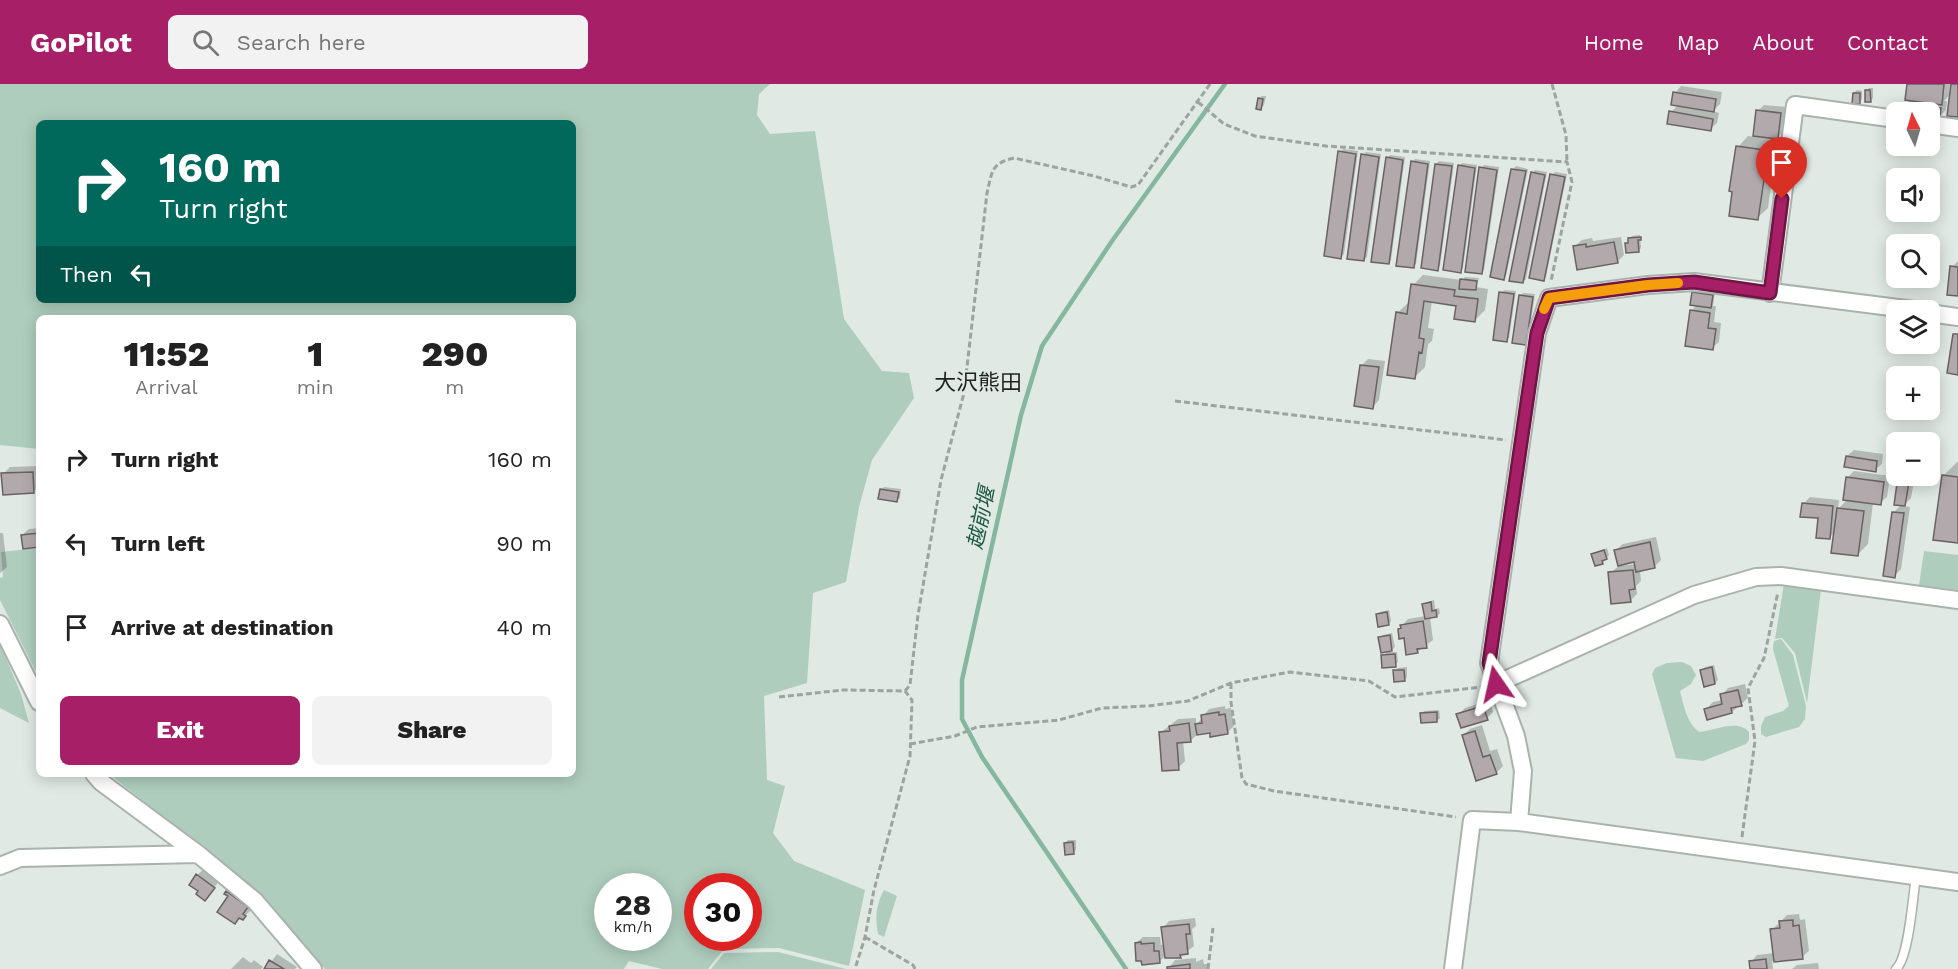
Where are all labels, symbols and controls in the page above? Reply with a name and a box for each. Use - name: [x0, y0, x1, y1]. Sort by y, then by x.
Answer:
- search box: [168, 15, 588, 69]
- text: GoPilot: [30, 26, 132, 59]
- icon: search: [189, 26, 222, 59]
- text: Search here: [237, 30, 366, 55]
- text: Home: [1584, 30, 1644, 55]
- text: Map: [1677, 30, 1720, 55]
- text: About: [1753, 30, 1814, 55]
- text: Contact: [1847, 30, 1928, 55]
- north arrow: [1886, 102, 1940, 156]
- map controls: [1886, 102, 1940, 486]
- pin: [1756, 137, 1807, 199]
- text: 160 m: [159, 143, 282, 192]
- icon: right: [60, 144, 138, 222]
- icon: arrive: [1765, 146, 1798, 179]
- button: sound: [1886, 168, 1940, 222]
- text: Turn right: [159, 193, 288, 225]
- button: search: [1886, 234, 1940, 288]
- icon: left: [125, 258, 158, 291]
- text: Then: [60, 262, 113, 287]
- button: layers: [1886, 300, 1940, 354]
- text: 11:52: [124, 333, 209, 375]
- text: 1: [307, 333, 323, 375]
- text: 290: [421, 333, 488, 375]
- button: +: [1886, 366, 1940, 420]
- district label: 大沢熊田: [934, 370, 1022, 395]
- text: Arrival: [135, 375, 198, 399]
- text: min: [297, 375, 334, 399]
- text: m: [445, 375, 464, 399]
- button: −: [1886, 432, 1940, 486]
- icon: right: [60, 443, 93, 476]
- text: Turn right: [111, 447, 218, 472]
- text: 160 m: [488, 447, 552, 472]
- water label: 越前堰: [962, 481, 1000, 551]
- icon: left: [60, 527, 93, 560]
- text: Turn left: [111, 531, 205, 556]
- text: 90 m: [496, 531, 552, 556]
- icon: arrive: [60, 611, 93, 644]
- text: Arrive at destination: [111, 615, 334, 640]
- text: 40 m: [496, 615, 552, 640]
- position arrow: [1464, 652, 1528, 716]
- button: Exit: [60, 696, 300, 765]
- button: Share: [312, 696, 552, 765]
- speed limit sign: 30: [684, 873, 762, 951]
- text: 28: [615, 887, 651, 922]
- text: km/h: [614, 918, 652, 936]

